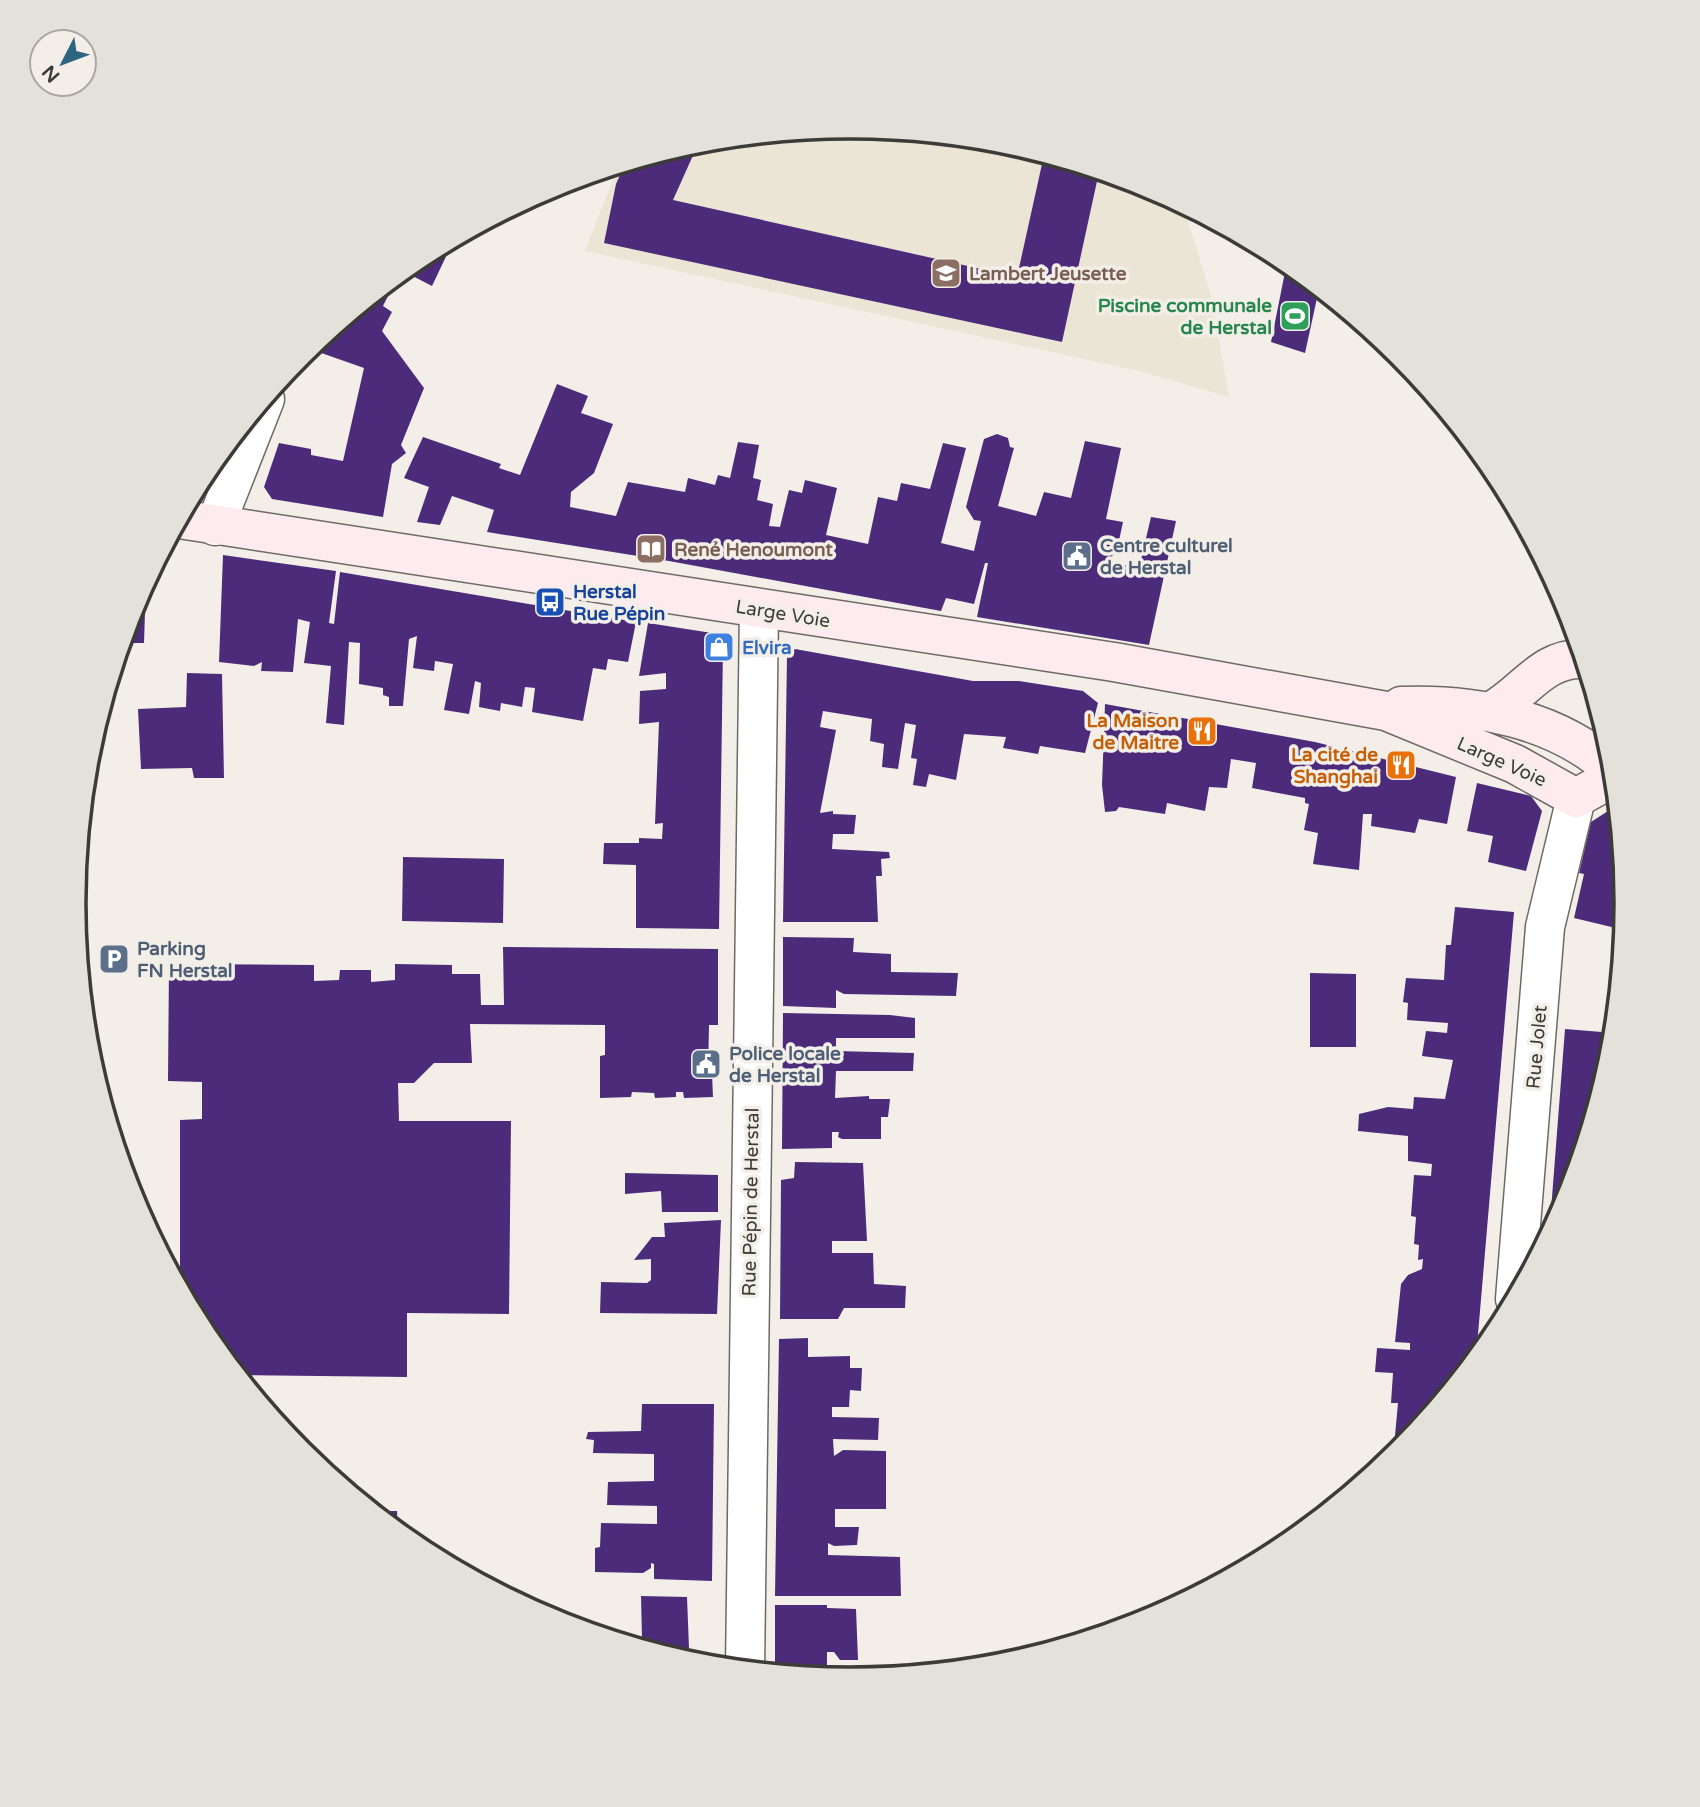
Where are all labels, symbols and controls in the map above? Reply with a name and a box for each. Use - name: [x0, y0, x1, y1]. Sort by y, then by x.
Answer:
- north arrow: [28, 28, 98, 98]
- text: N: [38, 61, 64, 87]
- school or university icon: Lambert Jeusette: [929, 256, 963, 290]
- place label: Lambert Jeusette: [969, 263, 1127, 285]
- place label: Piscine communale de Herstal: [1098, 295, 1272, 339]
- sports icon: Piscine communale de Herstal: [1278, 299, 1312, 333]
- library icon: René Henoumont: [634, 532, 668, 566]
- place label: Centre culturel de Herstal: [1100, 535, 1233, 579]
- place label: René Henoumont: [674, 539, 833, 561]
- public building icon: Centre culturel de Herstal: [1060, 539, 1094, 573]
- place label: Herstal Rue Pépin: [573, 581, 665, 626]
- bus stop icon: Herstal Rue Pépin: [533, 585, 567, 619]
- street label: Large Voie: [734, 596, 832, 632]
- shop icon: Elvira: [702, 630, 736, 664]
- place label: Elvira: [742, 637, 792, 659]
- place label: La Maison de Maitre: [1086, 710, 1179, 754]
- restaurant icon: La Maison de Maitre: [1185, 714, 1219, 748]
- street label: Large Voie: [1454, 732, 1550, 791]
- place label: La cité de Shanghai: [1291, 744, 1378, 789]
- restaurant icon: La cité de Shanghai: [1384, 748, 1418, 782]
- place label: Parking FN Herstal: [137, 938, 233, 982]
- parking icon: Parking FN Herstal: [97, 942, 131, 976]
- street label: Rue Jolet: [1522, 1004, 1552, 1090]
- place label: Police locale de Herstal: [729, 1043, 841, 1087]
- public building icon: Police locale de Herstal: [689, 1047, 723, 1081]
- street label: Rue Pépin de Herstal: [738, 1107, 764, 1297]

